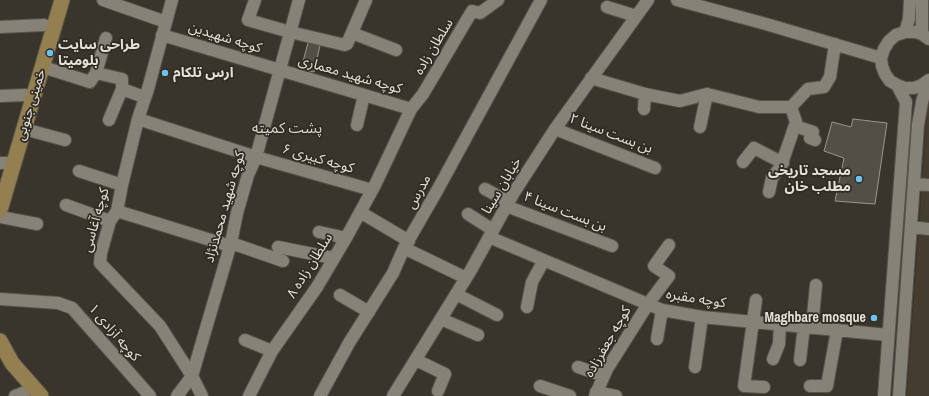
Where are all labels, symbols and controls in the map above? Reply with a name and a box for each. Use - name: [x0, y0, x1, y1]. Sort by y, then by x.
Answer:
- street label: سلطان زاده: [411, 16, 457, 78]
- street label: کوچه شهیدین: [186, 19, 264, 57]
- place label: طراحی سایت بلومیتا: [58, 37, 140, 70]
- marker: طراحی سایت بلومیتا: [45, 48, 55, 58]
- street label: کوچه شهید معماری: [296, 52, 404, 98]
- place label: ارس تلکام: [173, 65, 234, 81]
- street label: خمینی جنوبی: [12, 67, 50, 143]
- marker: ارس تلکام: [160, 68, 170, 78]
- street label: بن بست سینا ۲: [567, 110, 655, 158]
- district label: پشت کمیته: [252, 120, 322, 138]
- street label: کوچه کبیری ۶: [280, 141, 356, 177]
- street label: کوچه شهید محمدنژاد: [201, 149, 249, 265]
- street label: خیابان سینا: [479, 155, 525, 217]
- place label: مسجد تاریخی مطلب خان: [768, 163, 851, 196]
- street label: مدرس: [403, 172, 435, 212]
- marker: مسجد تاریخی مطلب خان: [854, 174, 864, 184]
- street label: کوچه آغاسی: [79, 186, 113, 254]
- street label: بن بست سینا ۴: [521, 188, 609, 236]
- street label: سلطان زاده ۸: [283, 230, 337, 302]
- street label: کوچه مقبره: [665, 286, 727, 312]
- street label: کوچه آزادی ۱: [85, 301, 143, 365]
- street label: کوچه جعفرزاده: [581, 304, 635, 380]
- place label: Maghbare mosque: [765, 310, 866, 326]
- marker: Maghbare mosque: [869, 313, 879, 323]

